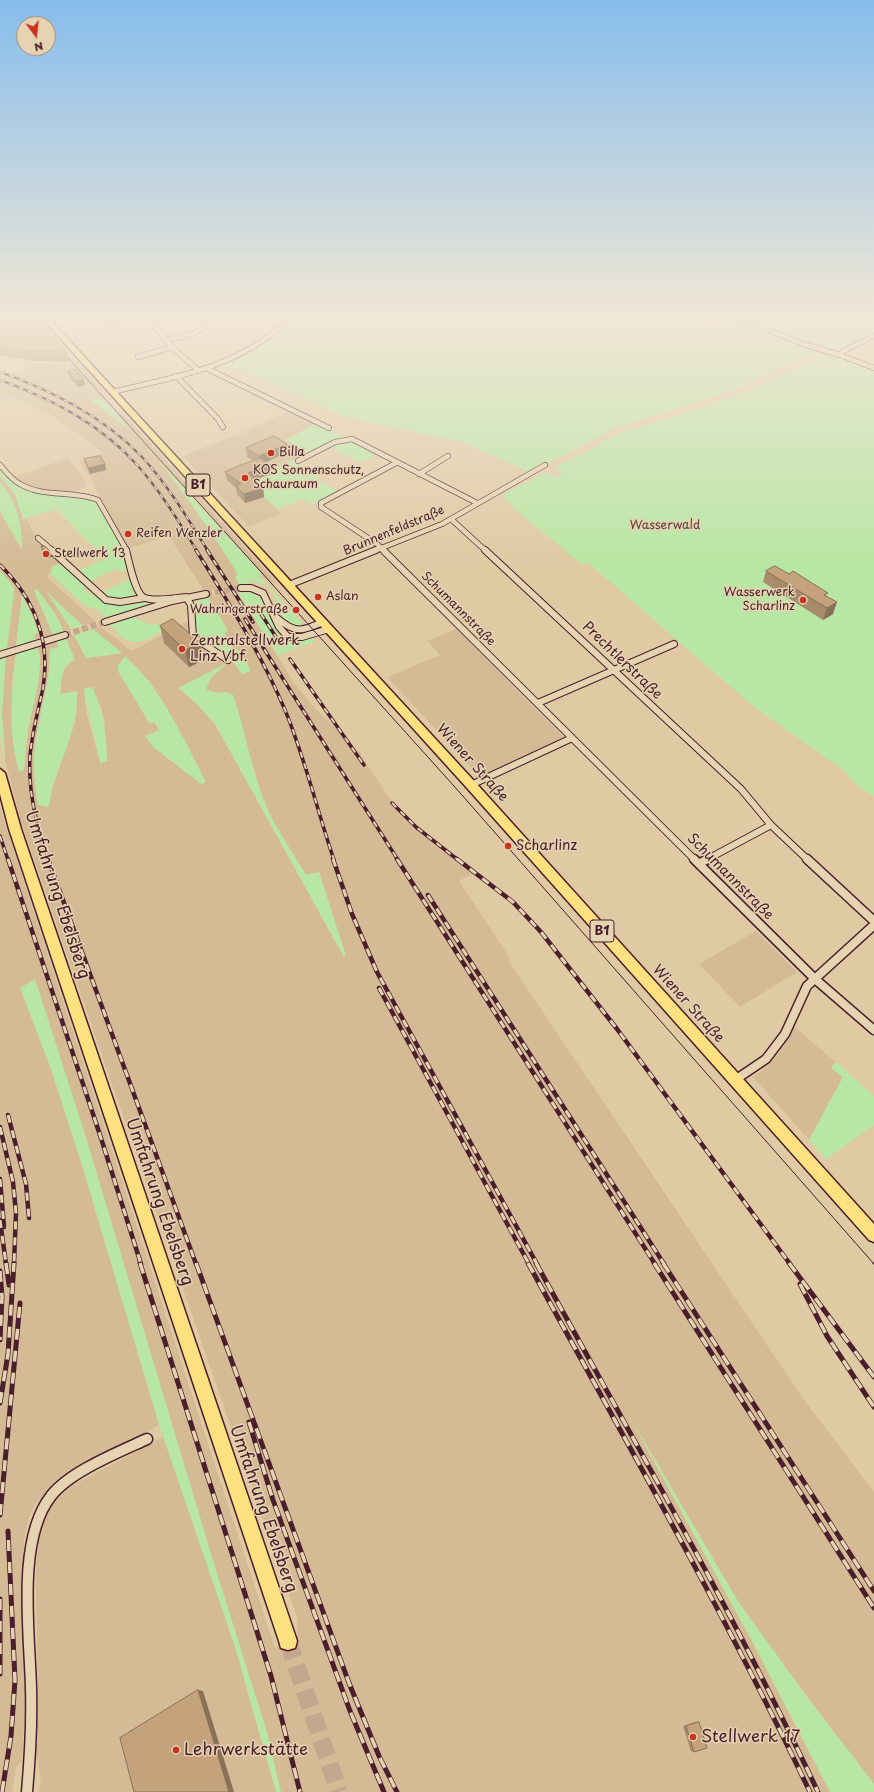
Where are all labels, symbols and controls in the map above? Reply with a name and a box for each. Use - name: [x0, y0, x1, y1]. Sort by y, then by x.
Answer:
- north arrow: [16, 16, 56, 56]
- text: N: [33, 38, 45, 56]
- place label: Billa: [279, 446, 305, 460]
- marker: Billa: [266, 448, 276, 458]
- place label: KOS Sonnenschutz, Schauraum: [253, 464, 364, 492]
- marker: KOS Sonnenschutz, Schauraum: [240, 473, 250, 483]
- road number: B1: [186, 474, 210, 496]
- street label: Brunnenfeldstraße: [341, 503, 447, 559]
- park label: Wasserwald: [630, 519, 700, 533]
- place label: Reifen Wenzler: [136, 527, 223, 541]
- marker: Reifen Wenzler: [123, 529, 133, 539]
- place label: Stellwerk 13: [54, 547, 126, 561]
- marker: Stellwerk 13: [41, 549, 51, 559]
- street label: Schumannstraße: [418, 569, 498, 649]
- place label: Wasserwerk Scharlinz: [724, 586, 795, 614]
- place label: Aslan: [326, 590, 359, 604]
- marker: Aslan: [313, 592, 323, 602]
- marker: Wasserwerk Scharlinz: [798, 595, 808, 605]
- place label: Wahringerstraße: [190, 603, 288, 617]
- marker: Wahringerstraße: [291, 605, 301, 615]
- street label: Prechtlerstraße: [579, 619, 665, 703]
- place label: Zentralstellwerk Linz Vbf.: [190, 633, 300, 666]
- marker: Zentralstellwerk Linz Vbf.: [177, 644, 187, 654]
- street label: Wiener Straße: [433, 721, 511, 805]
- street label: Umfahrung Ebelsberg: [20, 808, 94, 982]
- street label: Schumannstraße: [683, 830, 777, 924]
- place label: Scharlinz: [516, 838, 577, 854]
- marker: Scharlinz: [503, 841, 513, 851]
- road number: B1: [590, 920, 614, 942]
- street label: Wiener Straße: [649, 962, 727, 1046]
- street label: Umfahrung Ebelsberg: [121, 1116, 197, 1288]
- street label: Umfahrung Ebelsberg: [225, 1423, 301, 1595]
- place label: Stellwerk 17: [701, 1727, 800, 1747]
- marker: Stellwerk 17: [688, 1732, 698, 1742]
- place label: Lehrwerkstätte: [184, 1740, 308, 1760]
- marker: Lehrwerkstätte: [171, 1745, 181, 1755]

